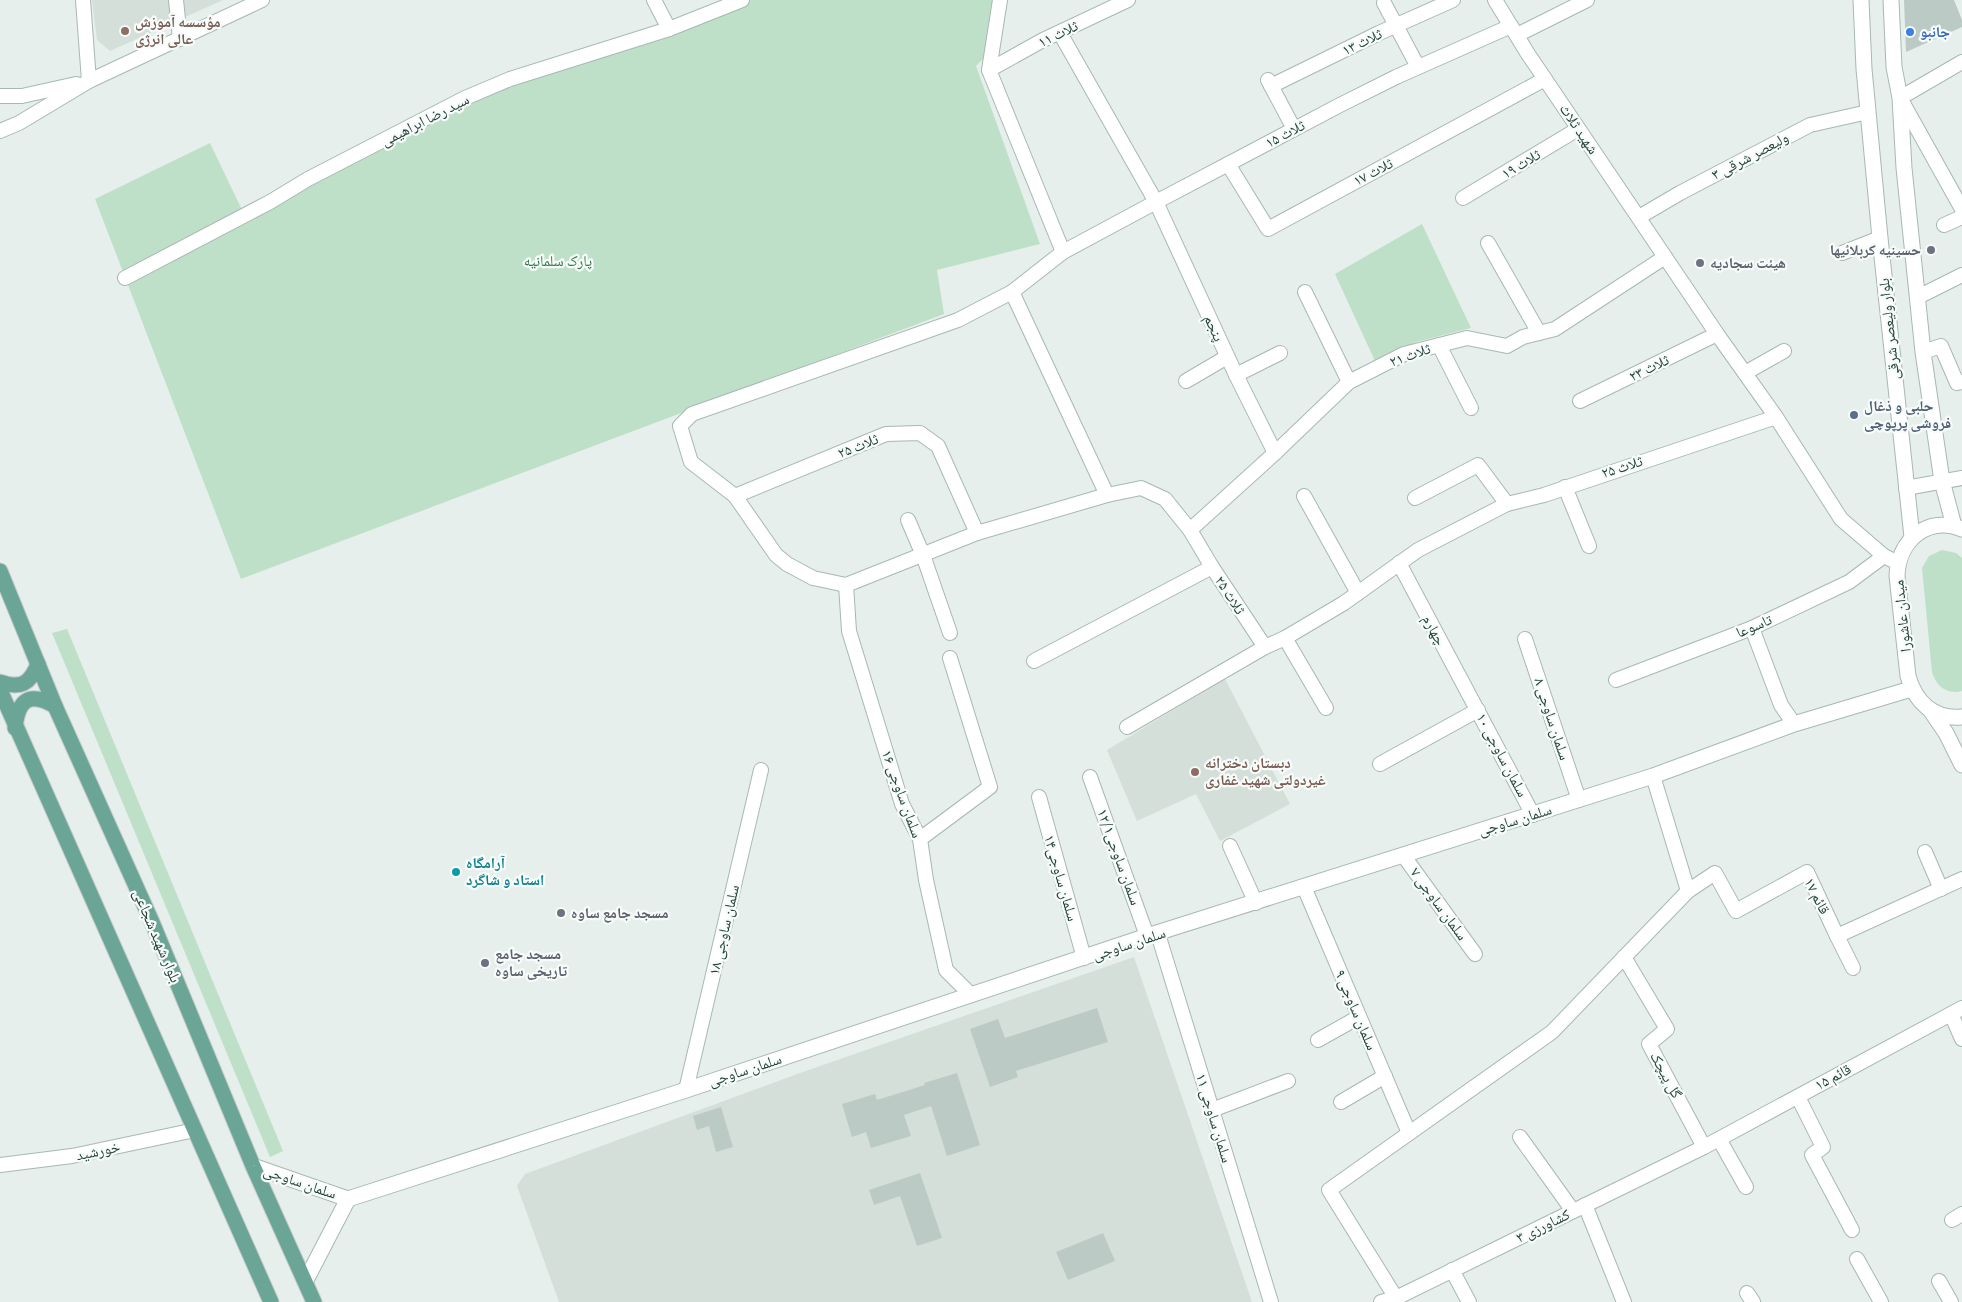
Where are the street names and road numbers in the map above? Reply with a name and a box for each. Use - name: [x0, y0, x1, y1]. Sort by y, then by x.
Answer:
- street label: ثلاث ۱۱: [1035, 16, 1082, 53]
- street label: ثلاث ۱۳: [1339, 24, 1386, 61]
- street label: سید رضا ابراهیمی: [377, 89, 473, 152]
- street label: شهید ثلاث: [1554, 100, 1603, 159]
- street label: ثلاث ۱۵: [1262, 115, 1309, 154]
- street label: ولیعصر شرقی ۳: [1708, 127, 1793, 186]
- street label: ثلاث ۱۹: [1498, 145, 1545, 184]
- street label: ثلاث ۱۷: [1350, 153, 1397, 192]
- street label: بلوار ولیعصر شرقی: [1874, 277, 1905, 381]
- street label: پنجم: [1198, 311, 1229, 345]
- street label: ثلاث ۲۱: [1387, 338, 1434, 373]
- street label: ثلاث ۲۳: [1626, 350, 1673, 387]
- street label: ثلاث ۲۵: [835, 429, 882, 464]
- street label: ثلاث ۲۵: [1599, 451, 1646, 484]
- street label: ثلاث ۲۵: [1209, 572, 1250, 619]
- street label: میدان عاشورا: [1888, 579, 1917, 653]
- street label: تاسوعا: [1733, 609, 1776, 643]
- street label: چهارم: [1417, 611, 1451, 650]
- street label: سلمان ساوجی ۸: [1528, 675, 1575, 763]
- street label: سلمان ساوجی ۱۰: [1471, 710, 1533, 801]
- street label: سلمان ساوجی ۱۶: [876, 747, 927, 841]
- street label: سلمان ساوجی: [1476, 799, 1555, 842]
- street label: سلمان ساوجی۱۲/۱: [1091, 806, 1146, 908]
- street label: سلمان ساوجی۱۴: [1038, 832, 1083, 924]
- street label: سلمان ساوجی ۷: [1405, 863, 1472, 945]
- street label: قائم ۱۷: [1798, 874, 1835, 918]
- street label: سلمان ساوجی ۱۸: [704, 883, 745, 977]
- street label: بلوار شهید شجاعی: [127, 886, 186, 986]
- street label: سلمان ساوجی: [1090, 923, 1169, 966]
- street label: سلمان ساوجی ۹: [1329, 967, 1382, 1054]
- street label: گل پیچک: [1644, 1048, 1687, 1103]
- street label: سلمان ساوجی: [706, 1049, 785, 1092]
- street label: قائم ۱۵: [1811, 1059, 1855, 1096]
- street label: سلمان ساوجی ۱۱: [1190, 1071, 1237, 1165]
- street label: خورشید: [74, 1136, 123, 1166]
- street label: سلمان ساوجی: [261, 1160, 339, 1205]
- street label: کشاورزی ۳: [1513, 1204, 1574, 1249]

